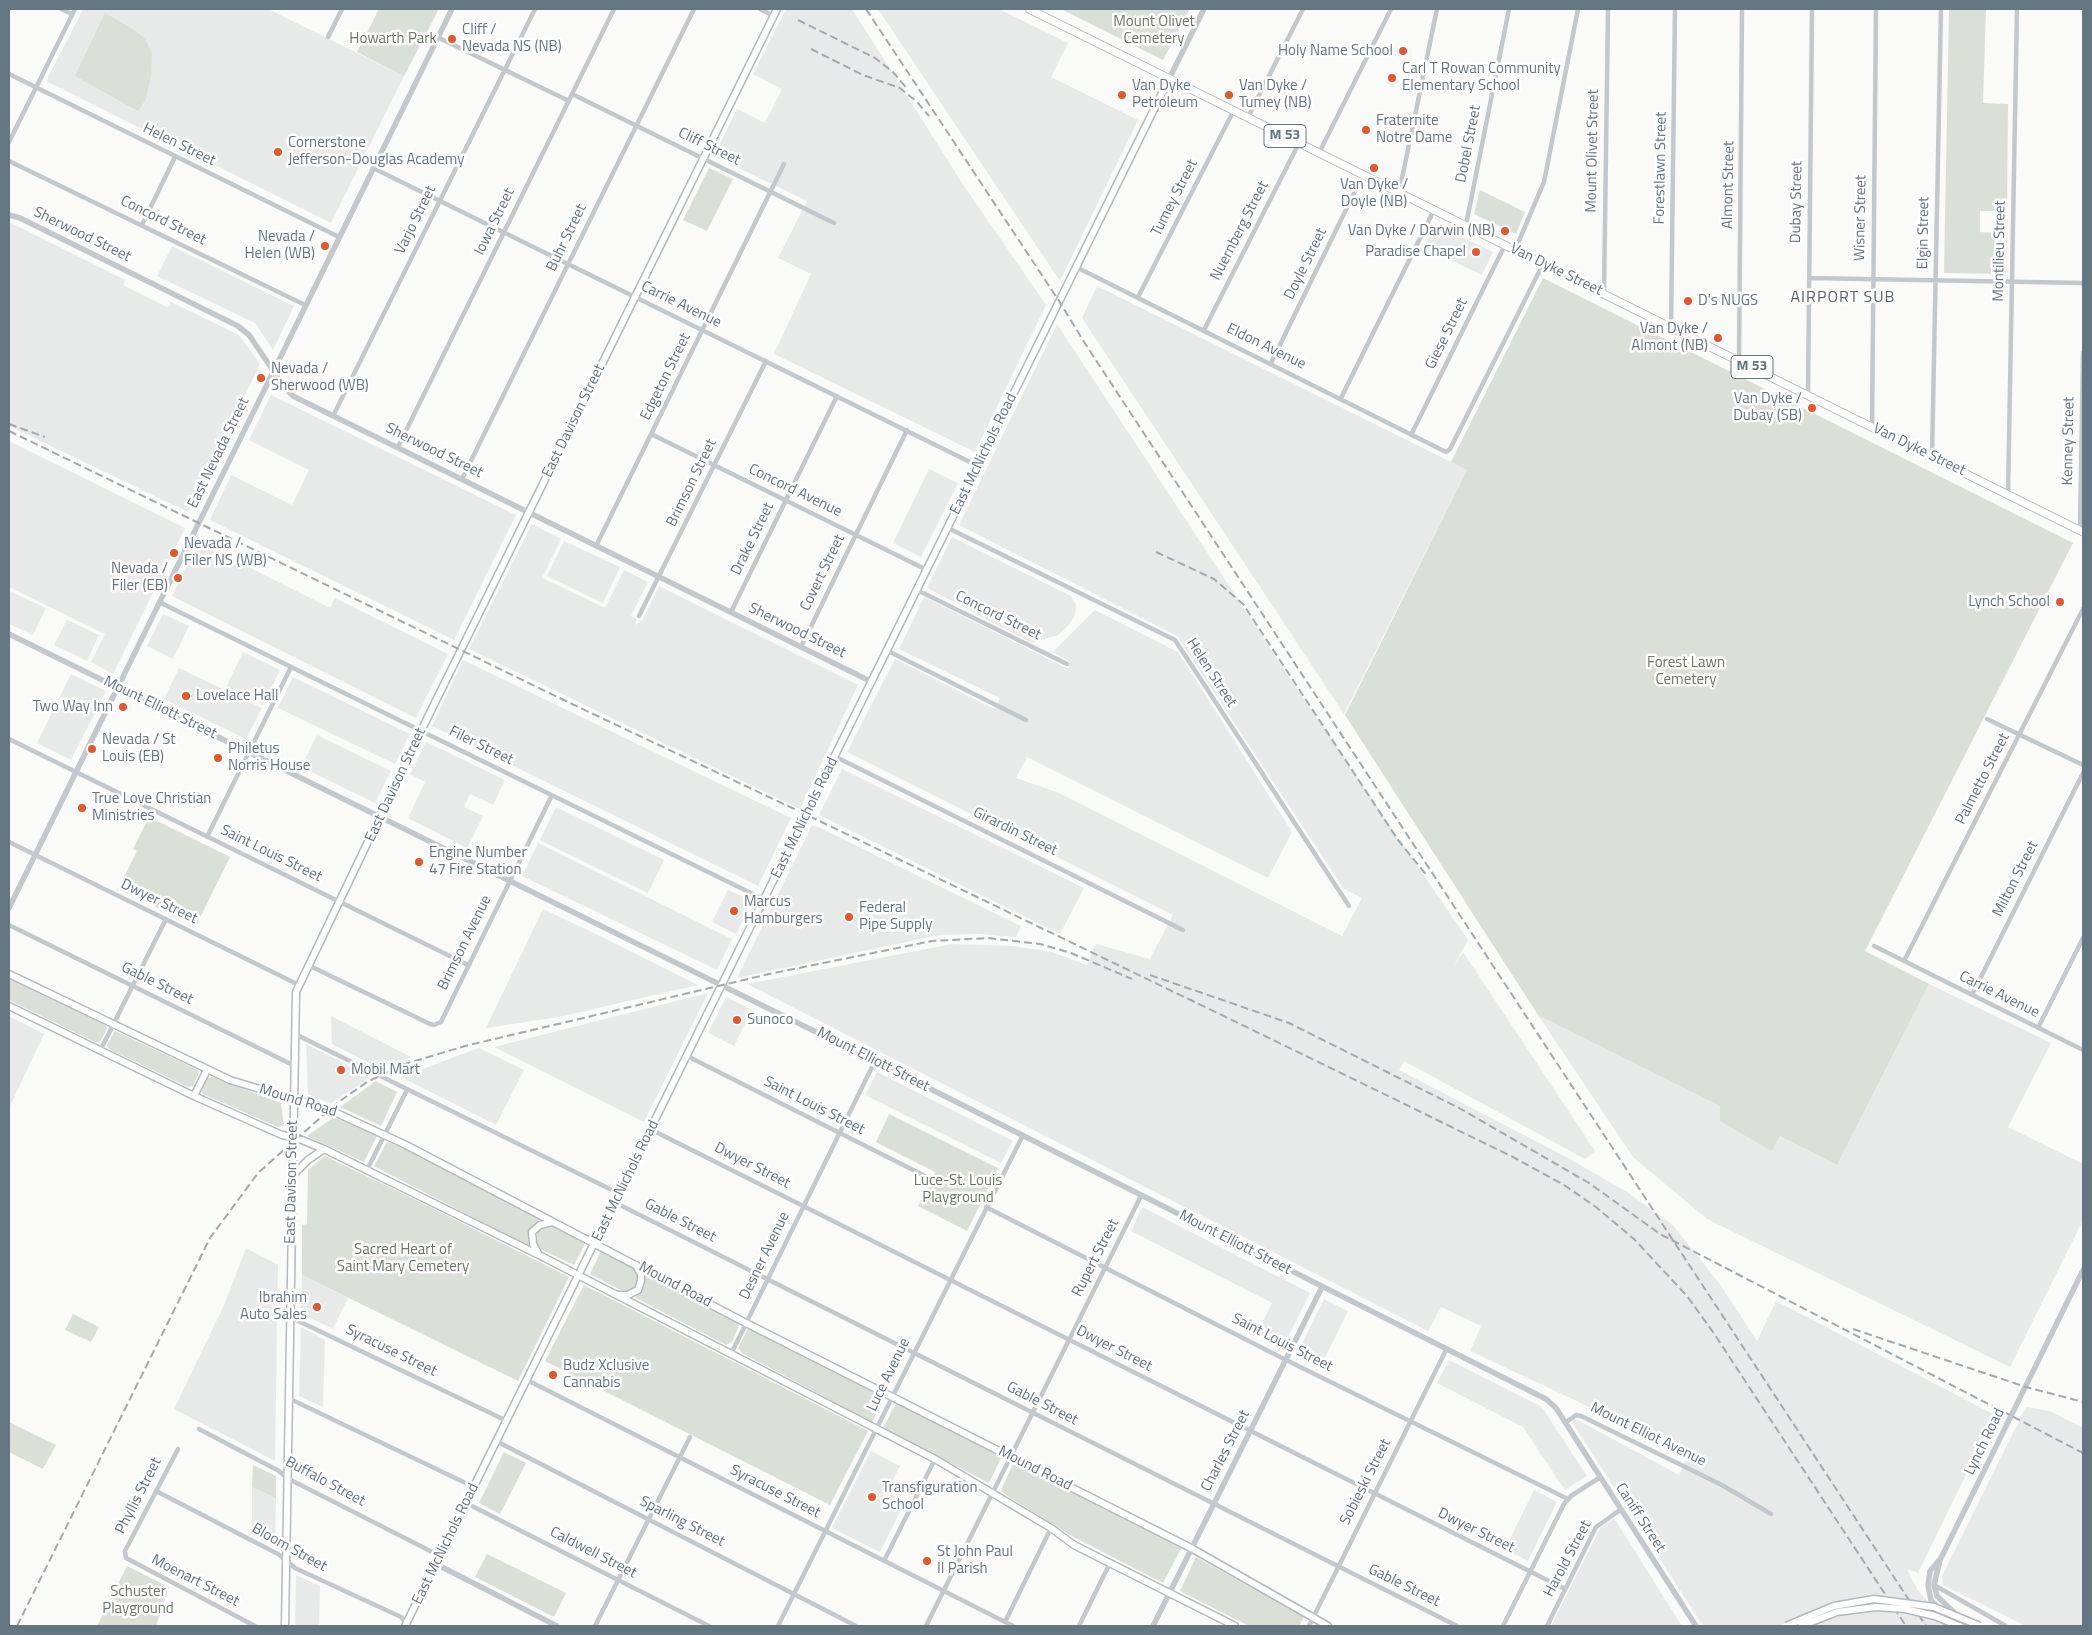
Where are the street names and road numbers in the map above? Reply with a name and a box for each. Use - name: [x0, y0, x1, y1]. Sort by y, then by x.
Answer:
- street label: Mount Olivet Street: [1583, 89, 1603, 213]
- street label: Dobel Street: [1453, 104, 1485, 184]
- street label: Forestlawn Street: [1651, 111, 1671, 225]
- street label: Helen Street: [140, 120, 218, 170]
- street label: Cliff Street: [675, 124, 743, 170]
- road number: M 53: [1264, 124, 1306, 148]
- street label: Almont Street: [1719, 141, 1739, 229]
- street label: Tumey Street: [1148, 157, 1202, 239]
- street label: Dubay Street: [1787, 161, 1807, 243]
- street label: Wisner Street: [1851, 175, 1871, 261]
- street label: Nuernberg Street: [1207, 178, 1273, 284]
- street label: Varjo Street: [392, 183, 440, 257]
- street label: Iowa Street: [471, 186, 519, 258]
- street label: Concord Street: [117, 192, 209, 250]
- street label: Elgin Street: [1914, 196, 1934, 270]
- street label: Montilieu Street: [1990, 200, 2010, 302]
- street label: Buhr Street: [543, 202, 591, 274]
- street label: Sherwood Street: [30, 204, 134, 266]
- street label: Doyle Street: [1281, 225, 1331, 303]
- street label: Van Dyke Street: [1507, 240, 1605, 300]
- street label: Carrie Avenue: [638, 278, 724, 332]
- street label: Giese Street: [1422, 296, 1472, 372]
- street label: Eldon Avenue: [1223, 320, 1309, 374]
- street label: Edgeton Street: [637, 331, 695, 423]
- road number: M 53: [1731, 356, 1773, 378]
- street label: East Davison Street: [539, 361, 609, 481]
- street label: East McNichols Road: [947, 390, 1021, 518]
- street label: East Nevada Street: [184, 395, 254, 511]
- street label: Kenney Street: [2059, 397, 2079, 485]
- street label: Sherwood Street: [382, 420, 486, 482]
- street label: Van Dyke Street: [1870, 420, 1968, 480]
- street label: Brimson Street: [663, 436, 721, 530]
- street label: Concord Avenue: [745, 461, 845, 521]
- street label: Drake Street: [728, 500, 778, 578]
- street label: Covert Street: [797, 532, 849, 614]
- street label: Concord Street: [952, 587, 1044, 645]
- street label: Sherwood Street: [745, 600, 849, 662]
- street label: Helen Street: [1182, 635, 1240, 711]
- street label: Mount Elliott Street: [100, 673, 220, 743]
- street label: Filer Street: [446, 723, 516, 769]
- street label: East Davison Street: [362, 725, 430, 845]
- street label: Palmetto Street: [1952, 730, 2014, 828]
- street label: East McNichols Road: [768, 754, 842, 882]
- street label: Girardin Street: [970, 804, 1060, 860]
- street label: Saint Louis Street: [217, 822, 325, 886]
- street label: Milton Street: [1989, 838, 2043, 920]
- street label: Dwyer Street: [118, 876, 200, 928]
- street label: Brimson Avenue: [434, 893, 496, 993]
- street label: Gable Street: [118, 959, 196, 1009]
- street label: Carrie Avenue: [1956, 968, 2042, 1022]
- street label: Mount Elliott Street: [814, 1024, 932, 1096]
- street label: Saint Louis Street: [761, 1073, 867, 1139]
- street label: Mound Road: [257, 1081, 339, 1121]
- street label: East McNichols Road: [589, 1117, 663, 1245]
- street label: East Davison Street: [282, 1120, 302, 1244]
- street label: Dwyer Street: [711, 1139, 793, 1193]
- street label: Gable Street: [641, 1195, 719, 1247]
- street label: Mount Elliott Street: [1176, 1207, 1294, 1279]
- street label: Desner Avenue: [736, 1209, 794, 1303]
- street label: Rupert Street: [1069, 1216, 1123, 1300]
- street label: Mound Road: [635, 1258, 715, 1312]
- street label: Saint Louis Street: [1229, 1310, 1335, 1376]
- street label: Syracuse Street: [343, 1321, 439, 1381]
- street label: Dwyer Street: [1073, 1322, 1155, 1376]
- street label: Luce Avenue: [864, 1335, 914, 1415]
- street label: Gable Street: [1003, 1378, 1081, 1430]
- street label: Mount Elliot Avenue: [1587, 1399, 1709, 1471]
- street label: Lynch Road: [1961, 1406, 2009, 1478]
- street label: Charles Street: [1198, 1407, 1254, 1495]
- street label: Sobieski Street: [1337, 1436, 1395, 1528]
- street label: Mound Road: [995, 1443, 1075, 1495]
- street label: Buffalo Street: [282, 1453, 368, 1511]
- street label: Phyllis Street: [112, 1455, 166, 1537]
- street label: Syracuse Street: [727, 1462, 823, 1522]
- street label: East McNichols Road: [409, 1480, 483, 1608]
- street label: Caniff Street: [1611, 1480, 1669, 1556]
- street label: Sparling Street: [636, 1493, 728, 1551]
- street label: Dwyer Street: [1435, 1505, 1517, 1557]
- street label: Harold Street: [1540, 1518, 1596, 1600]
- street label: Bloom Street: [248, 1520, 330, 1576]
- street label: Caldwell Street: [547, 1523, 639, 1583]
- street label: Moenart Street: [148, 1551, 242, 1611]
- street label: Gable Street: [1365, 1561, 1443, 1611]

